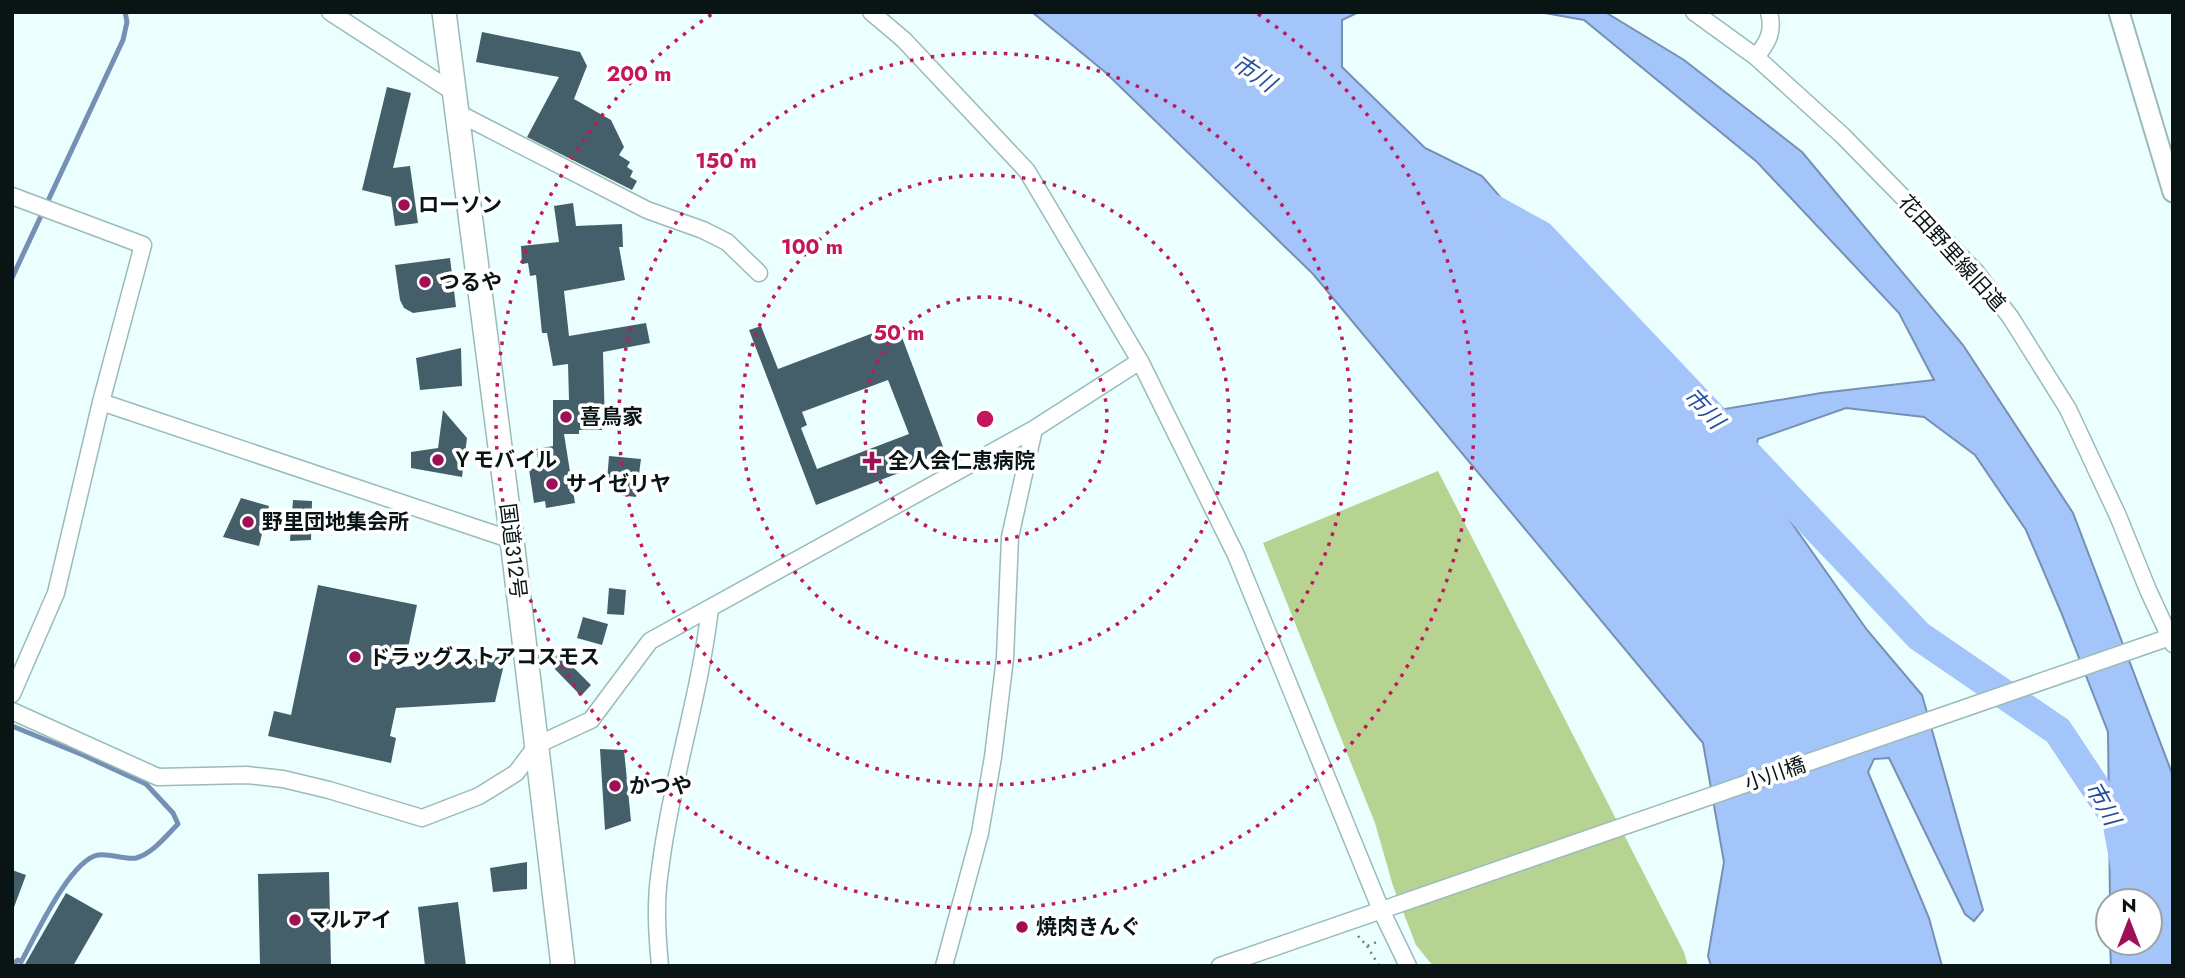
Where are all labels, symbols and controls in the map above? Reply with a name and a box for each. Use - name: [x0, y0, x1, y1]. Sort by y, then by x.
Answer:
- water label: 市川: [1225, 46, 1285, 102]
- text: 200 m: [606, 59, 672, 89]
- text: 150 m: [695, 146, 757, 176]
- street label: 花田野里線旧道: [1892, 188, 2012, 318]
- place label: ローソン: [418, 190, 502, 220]
- marker: ローソン: [396, 197, 412, 213]
- text: 100 m: [781, 232, 843, 262]
- place label: つるや: [439, 267, 502, 297]
- marker: つるや: [417, 274, 433, 290]
- text: 50 m: [874, 318, 924, 348]
- water label: 市川: [1676, 380, 1734, 439]
- place label: 喜鳥家: [580, 402, 643, 432]
- centre of rings: [973, 407, 997, 431]
- marker: 喜鳥家: [558, 409, 574, 425]
- place label: Ｙモバイル: [452, 445, 557, 475]
- place label: 全人会仁恵病院: [888, 446, 1035, 476]
- marker: 全人会仁恵病院: [862, 451, 882, 471]
- marker: Ｙモバイル: [430, 452, 446, 468]
- place label: サイゼリヤ: [566, 469, 671, 499]
- marker: サイゼリヤ: [544, 476, 560, 492]
- street label: 国道312号: [492, 502, 534, 600]
- place label: 野里団地集会所: [262, 507, 409, 537]
- marker: 野里団地集会所: [240, 514, 256, 530]
- place label: ドラッグストアコスモス: [369, 642, 600, 672]
- marker: ドラッグストアコスモス: [347, 649, 363, 665]
- street label: 小川橋: [1740, 750, 1810, 798]
- place label: かつや: [629, 771, 692, 801]
- water label: 市川: [2077, 775, 2130, 834]
- marker: かつや: [607, 778, 623, 794]
- north arrow: [2094, 887, 2164, 957]
- text: N: [2121, 892, 2137, 919]
- place label: マルアイ: [309, 905, 392, 935]
- marker: マルアイ: [287, 912, 303, 928]
- place label: 焼肉きんぐ: [1036, 912, 1141, 942]
- marker: 焼肉きんぐ: [1014, 919, 1030, 935]

